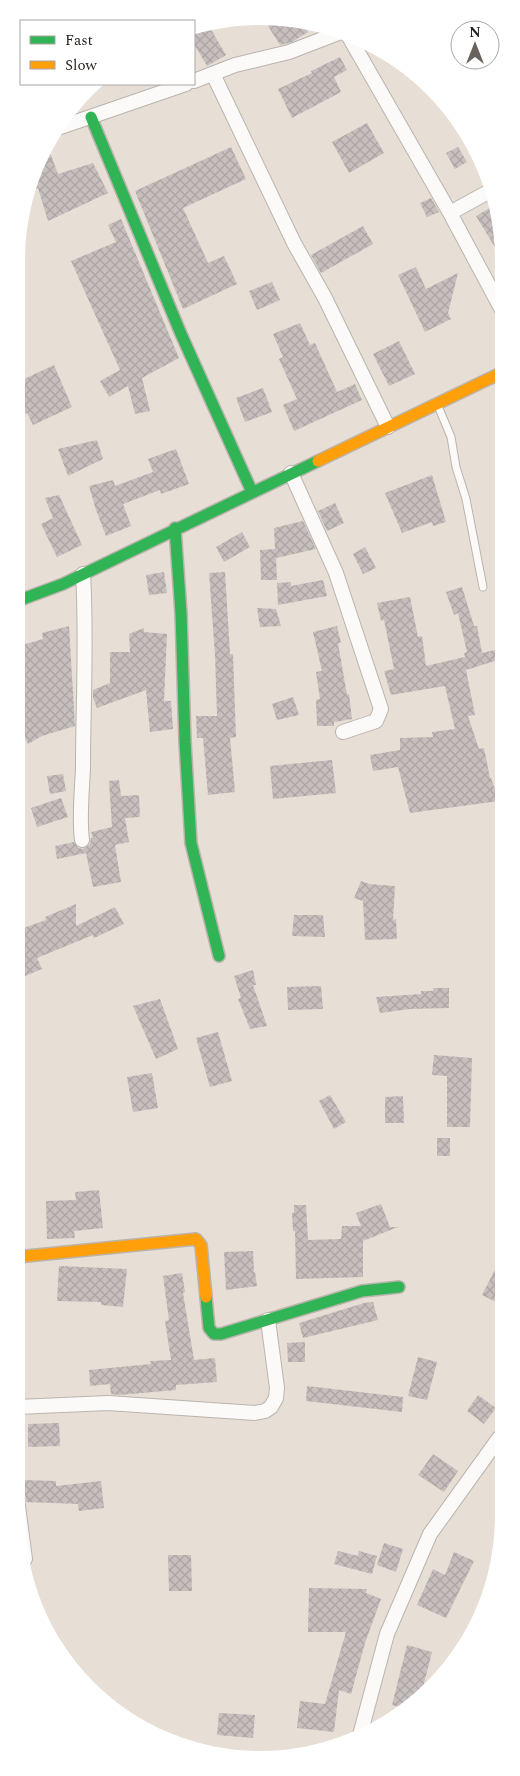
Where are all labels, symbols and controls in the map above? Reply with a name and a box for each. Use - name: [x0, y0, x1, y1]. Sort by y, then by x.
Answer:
- legend: [20, 20, 195, 85]
- north arrow: [450, 20, 500, 70]
- text: N: [469, 22, 481, 43]
- text: Fast: [65, 29, 93, 52]
- text: Slow: [65, 54, 97, 77]

